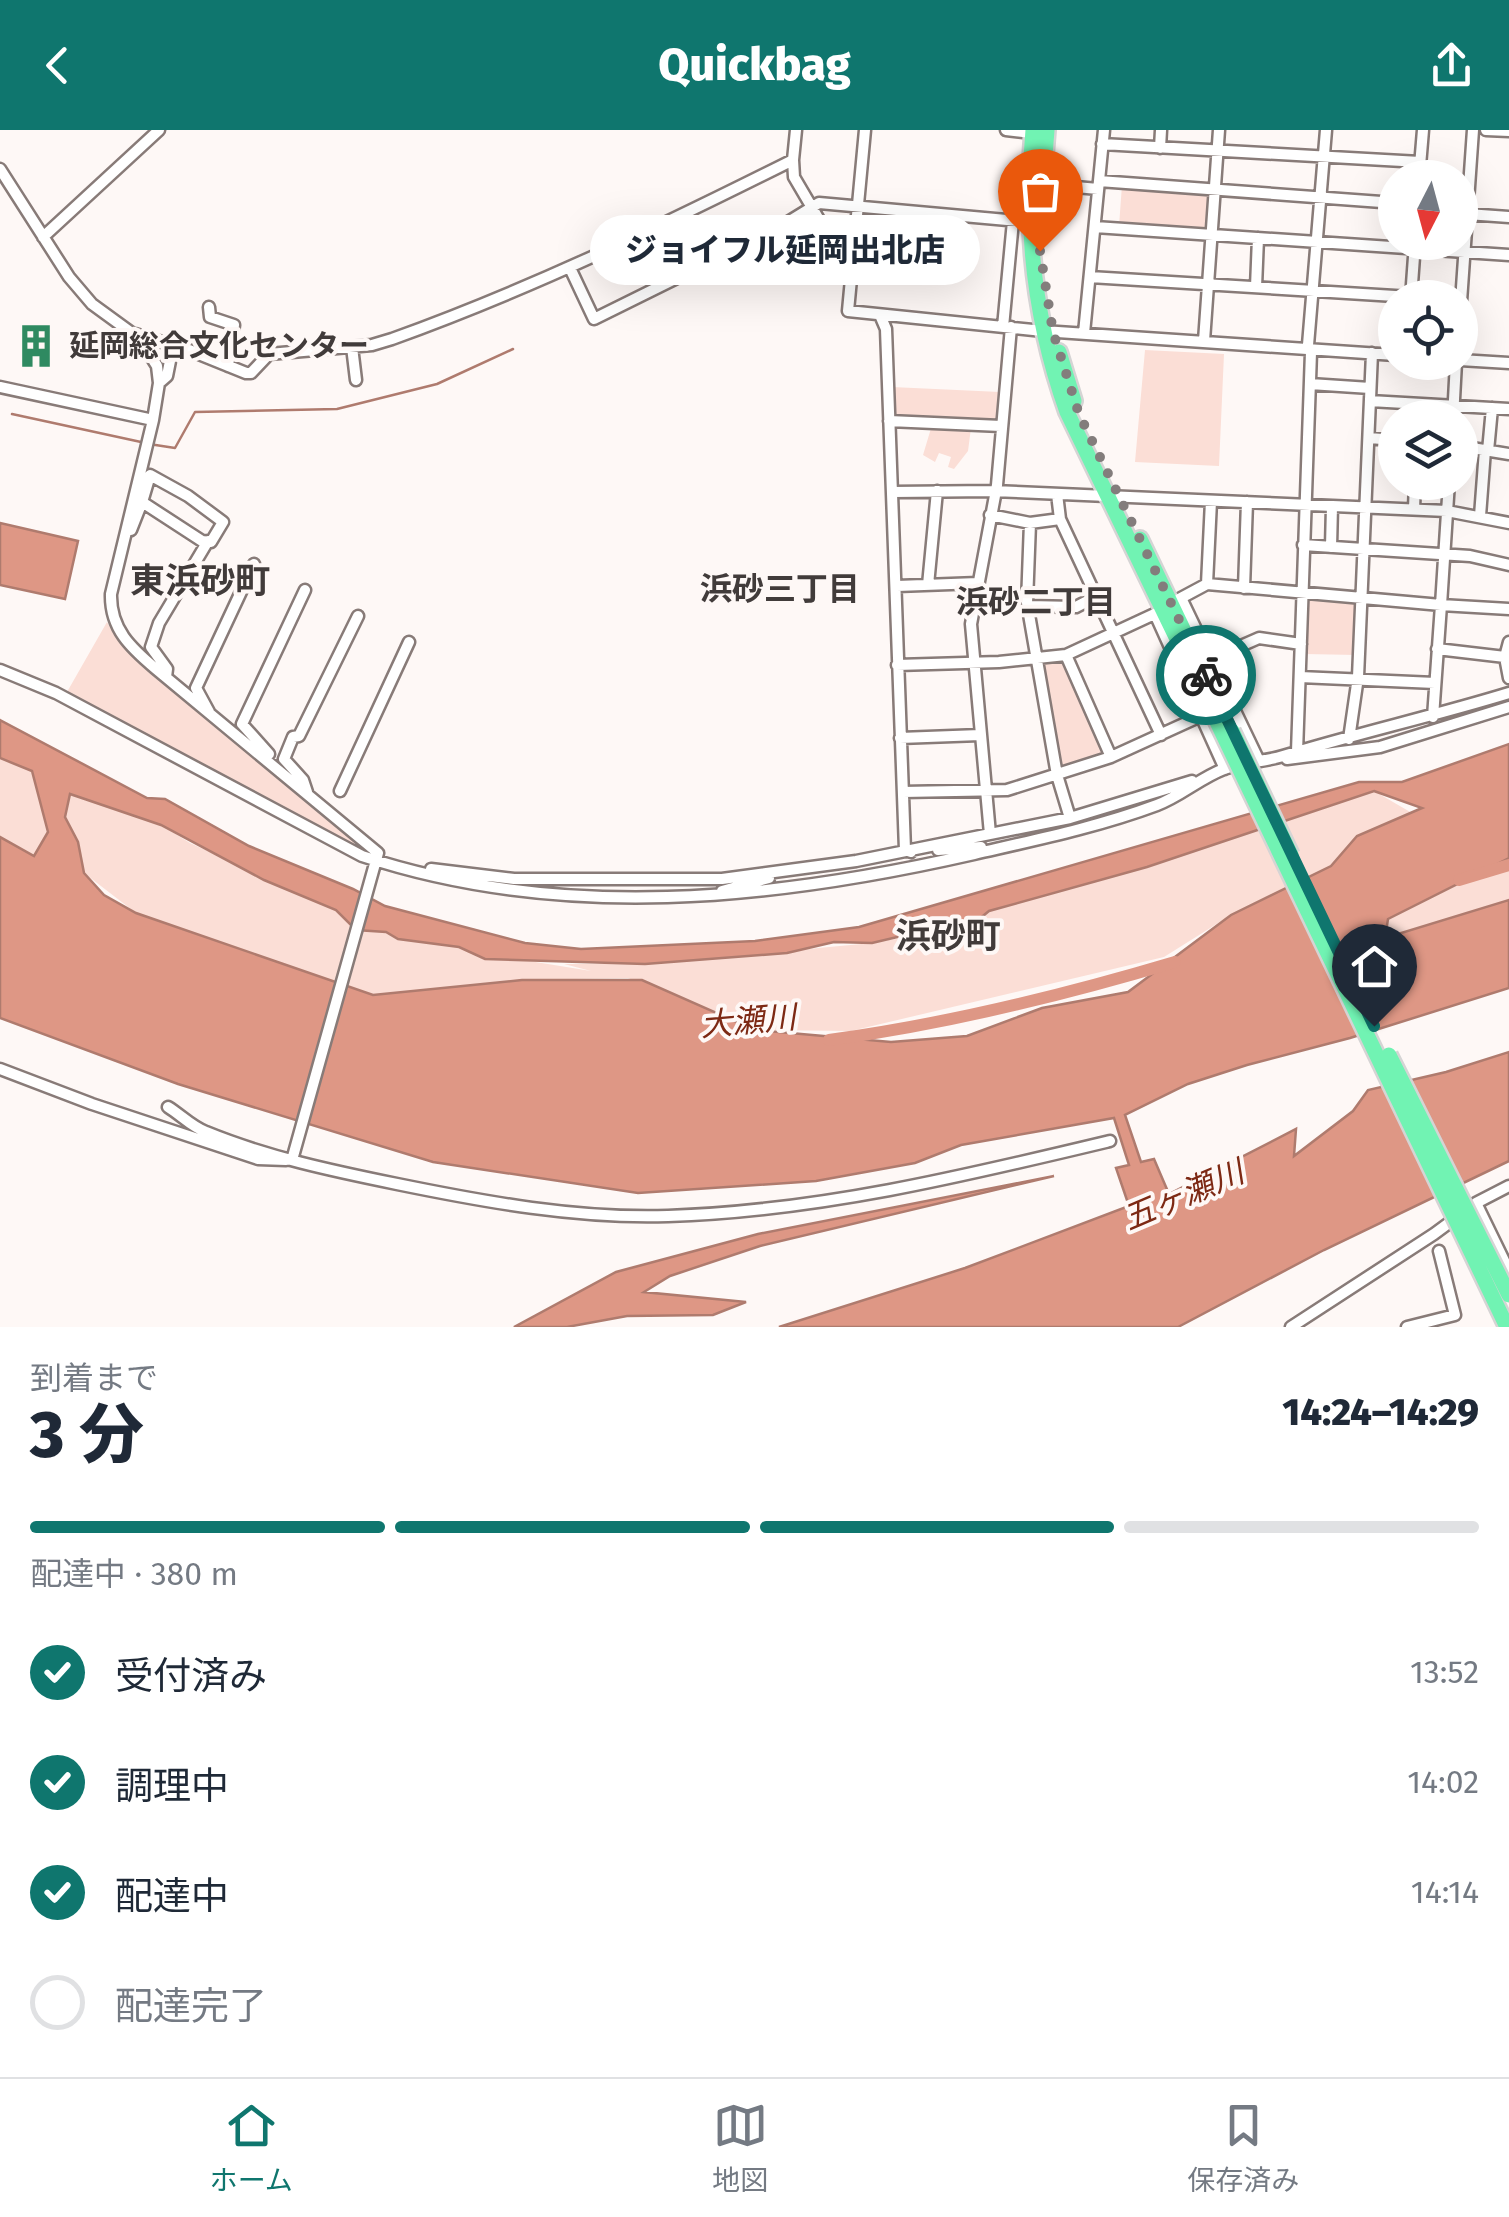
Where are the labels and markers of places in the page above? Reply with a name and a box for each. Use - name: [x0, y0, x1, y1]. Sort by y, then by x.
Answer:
- pin: [998, 149, 1083, 252]
- callout: ジョイフル延岡出北店: [590, 216, 980, 286]
- building icon: 延岡総合文化センター: [12, 322, 60, 370]
- place label: 延岡総合文化センター: [69, 328, 369, 364]
- pin: [1332, 924, 1417, 1027]

